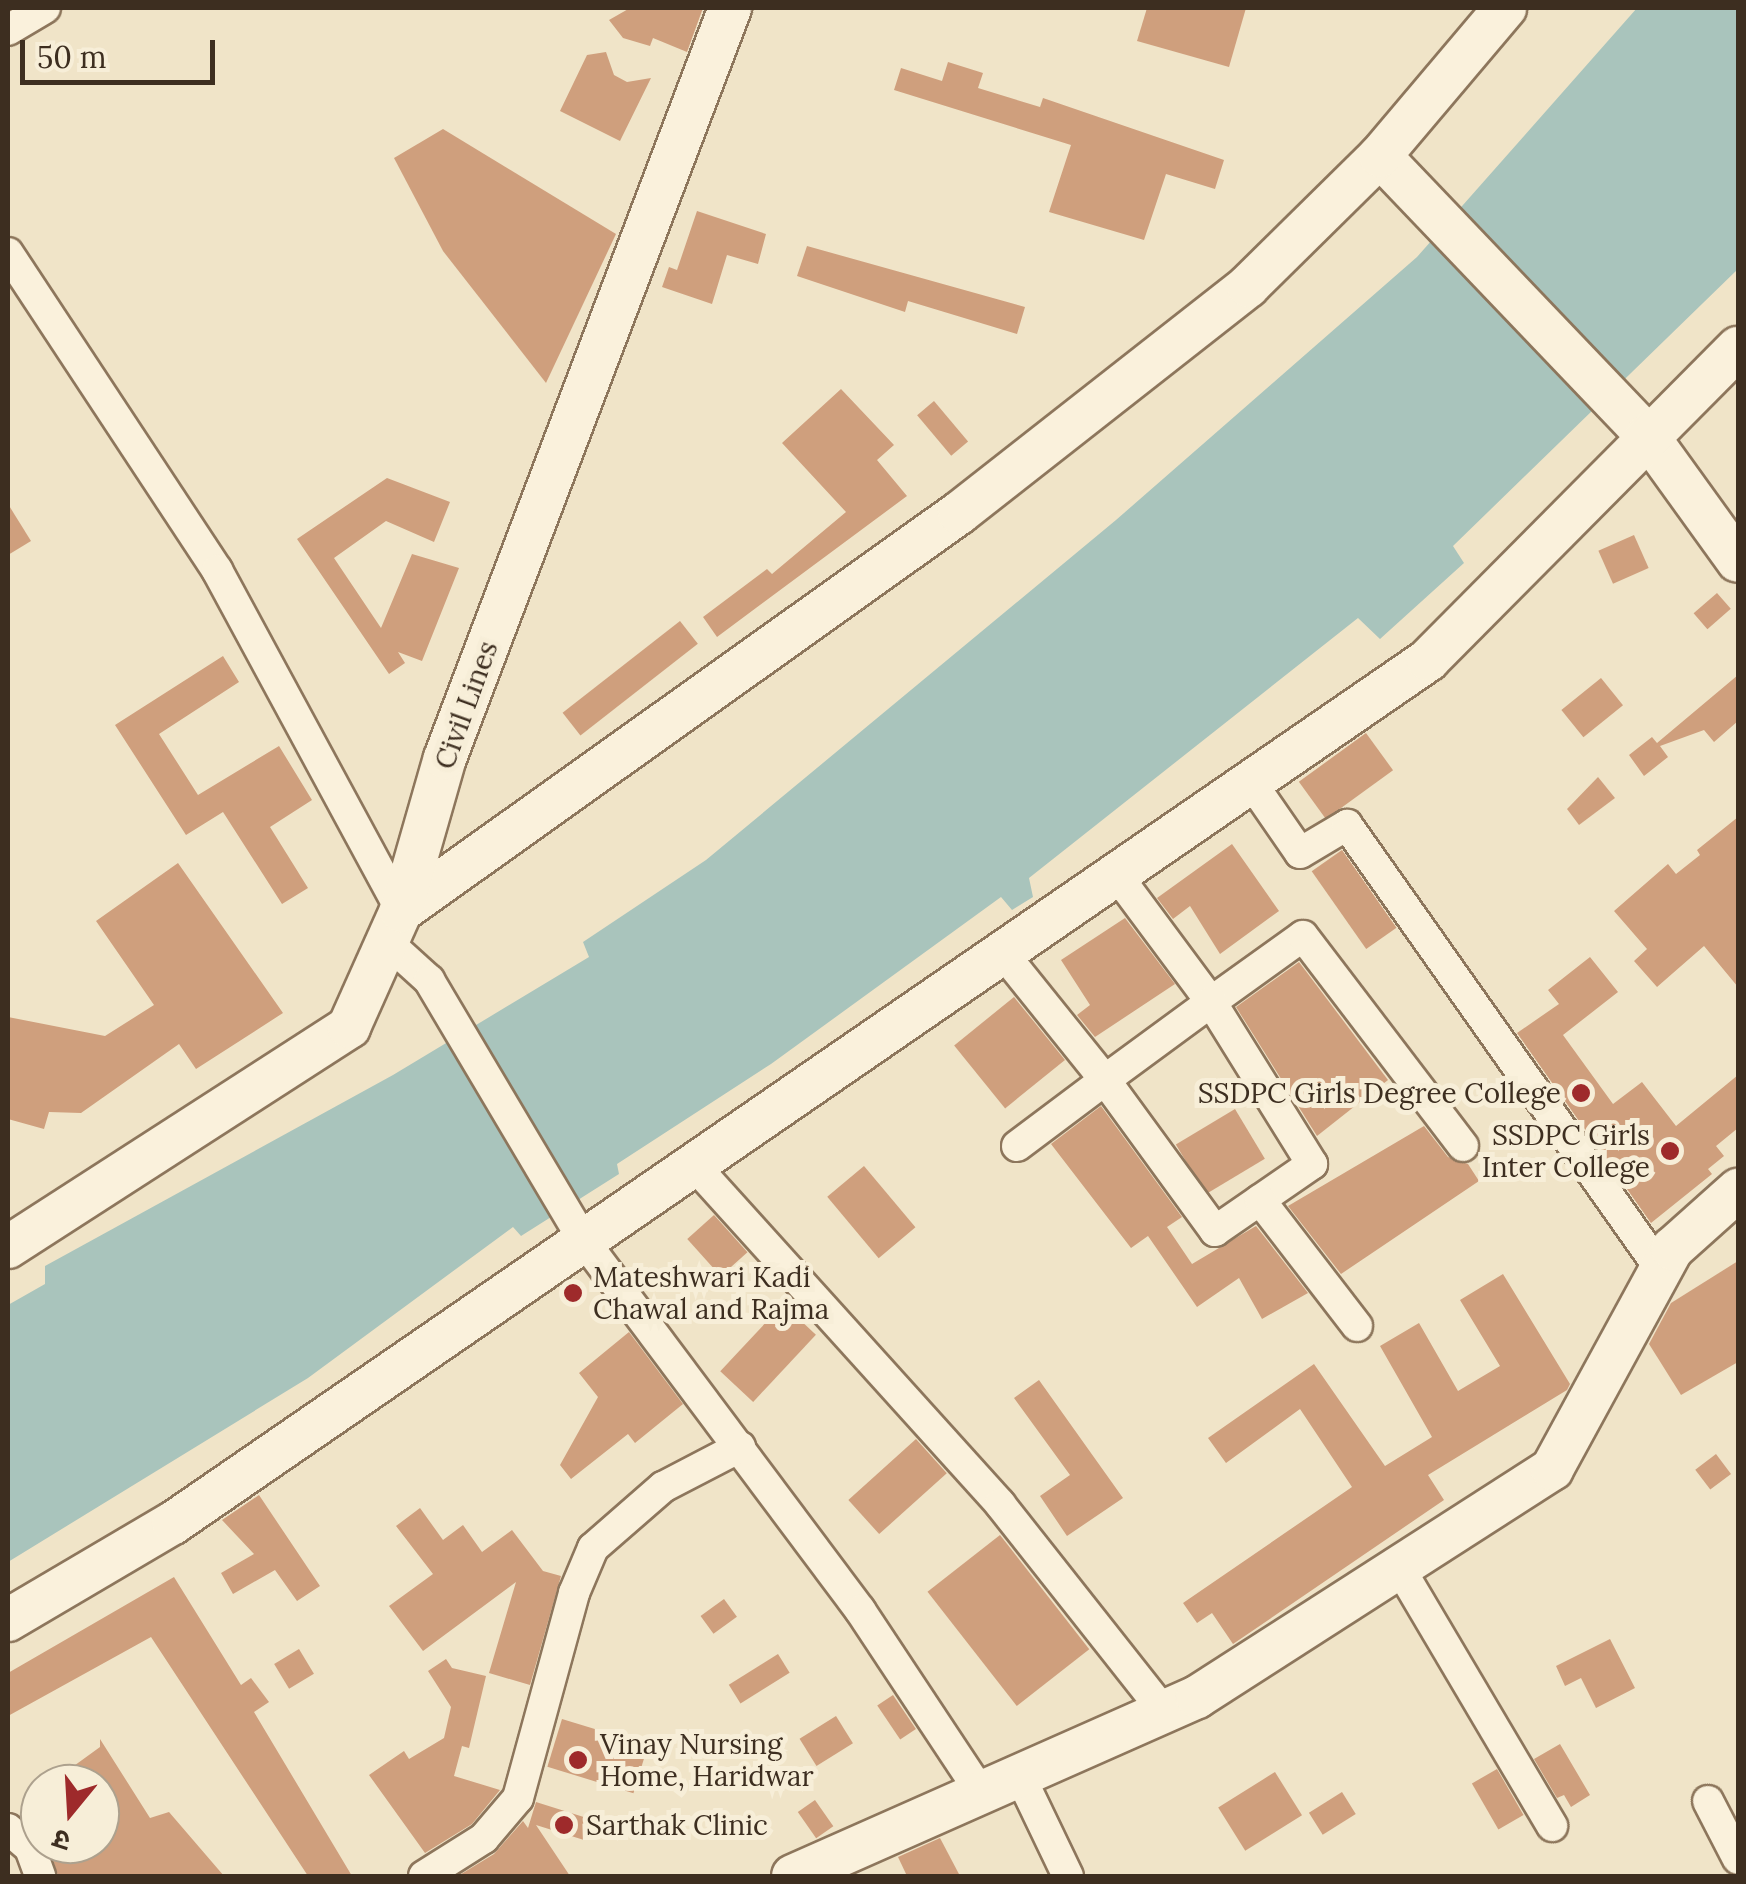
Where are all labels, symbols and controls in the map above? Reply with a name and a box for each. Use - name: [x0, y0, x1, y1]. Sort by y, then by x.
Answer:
- scale bar: [25, 20, 220, 82]
- text: 50 m: [37, 38, 107, 76]
- street label: Civil Lines: [427, 636, 505, 774]
- place label: SSDPC Girls Degree College: [1198, 1076, 1561, 1110]
- marker: SSDPC Girls Degree College: [1570, 1082, 1592, 1104]
- place label: SSDPC Girls Inter College: [1482, 1118, 1650, 1184]
- marker: SSDPC Girls Inter College: [1659, 1140, 1681, 1162]
- place label: Mateshwari Kadi Chawal and Rajma: [593, 1260, 829, 1326]
- marker: Mateshwari Kadi Chawal and Rajma: [562, 1282, 584, 1304]
- place label: Vinay Nursing Home, Haridwar: [600, 1727, 814, 1793]
- marker: Vinay Nursing Home, Haridwar: [565, 1747, 591, 1773]
- north arrow: [20, 1764, 120, 1864]
- place label: Sarthak Clinic: [586, 1808, 768, 1842]
- marker: Sarthak Clinic: [551, 1812, 577, 1838]
- text: उ: [48, 1821, 75, 1860]

